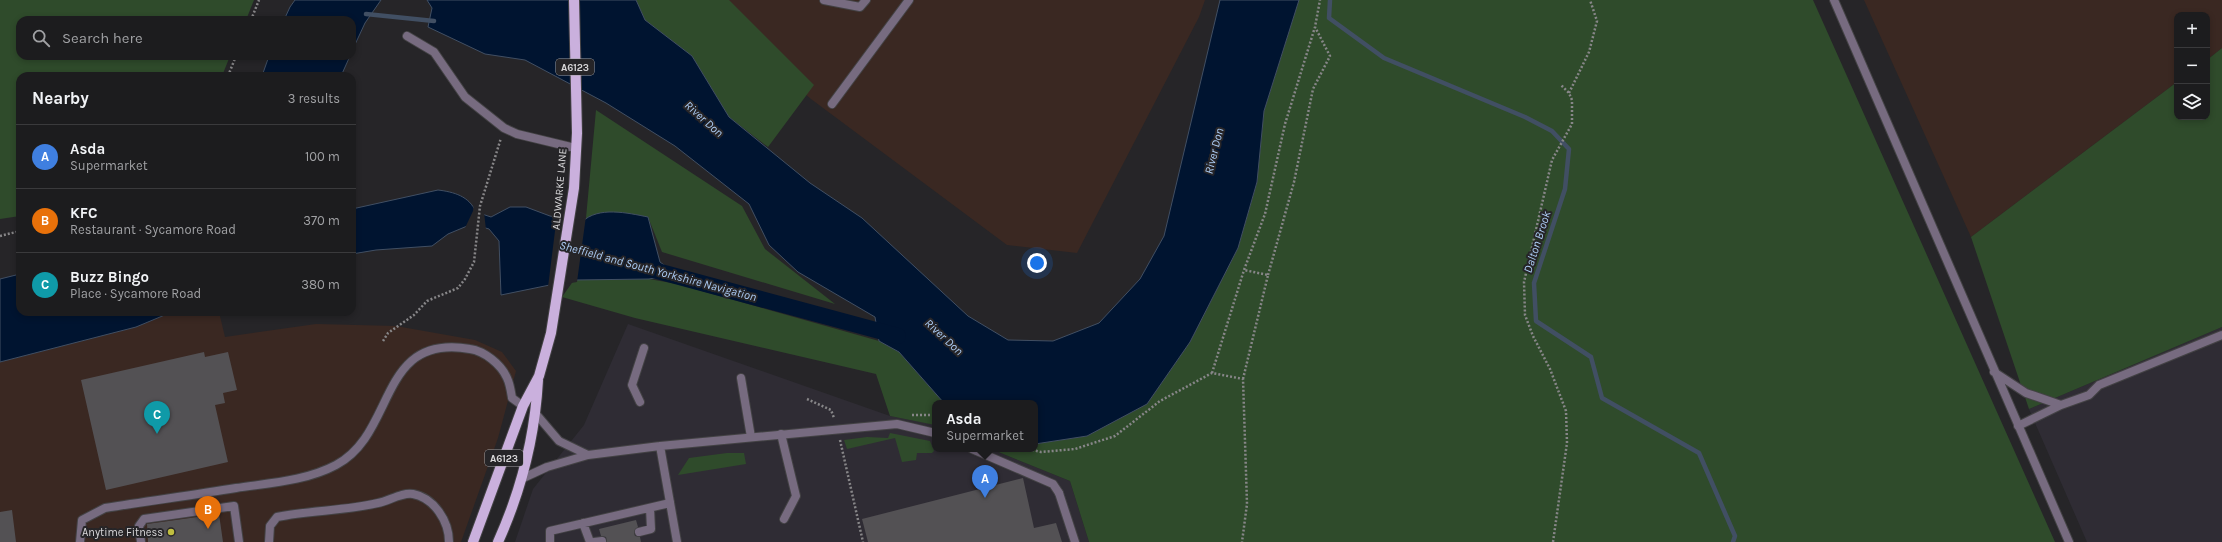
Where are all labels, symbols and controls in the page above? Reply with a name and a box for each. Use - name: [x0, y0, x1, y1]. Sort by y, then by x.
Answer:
- map controls: [2174, 12, 2210, 120]
- button: +: [2174, 12, 2210, 48]
- search box: [16, 16, 356, 60]
- icon: search: [30, 27, 52, 49]
- text: Search here: [62, 29, 143, 47]
- button: −: [2174, 48, 2210, 84]
- road number: A6123: [556, 59, 594, 75]
- button: layers: [2174, 84, 2210, 120]
- text: Nearby: [32, 88, 89, 108]
- text: 3 results: [288, 91, 340, 106]
- water label: River Don: [682, 98, 726, 140]
- water label: River Don: [1202, 126, 1226, 176]
- text: Asda: [70, 140, 105, 158]
- street label: ALDWARKE LANE: [549, 148, 570, 230]
- text: A: [41, 149, 49, 164]
- text: 100 m: [305, 149, 340, 164]
- text: Supermarket: [70, 158, 148, 173]
- text: KFC: [70, 204, 98, 222]
- water label: Dalton Brook: [1520, 209, 1554, 275]
- text: B: [41, 213, 49, 228]
- text: 370 m: [303, 213, 340, 228]
- text: Restaurant · Sycamore Road: [70, 222, 236, 237]
- water label: Sheffield and South Yorkshire Navigation: [558, 238, 758, 304]
- your location: [1027, 253, 1047, 273]
- text: Buzz Bingo: [70, 268, 149, 286]
- text: C: [41, 277, 49, 292]
- text: 380 m: [301, 277, 340, 292]
- text: Place · Sycamore Road: [70, 286, 201, 301]
- water label: River Don: [922, 316, 966, 358]
- popup: [932, 400, 1038, 452]
- pin: C: [144, 401, 170, 434]
- text: Asda: [946, 410, 981, 428]
- text: Supermarket: [946, 428, 1024, 443]
- road number: A6123: [485, 450, 523, 466]
- pin: A: [972, 465, 998, 498]
- pin: B: [195, 496, 221, 529]
- place label: Anytime Fitness: [82, 526, 163, 539]
- marker: Anytime Fitness: [166, 527, 176, 537]

